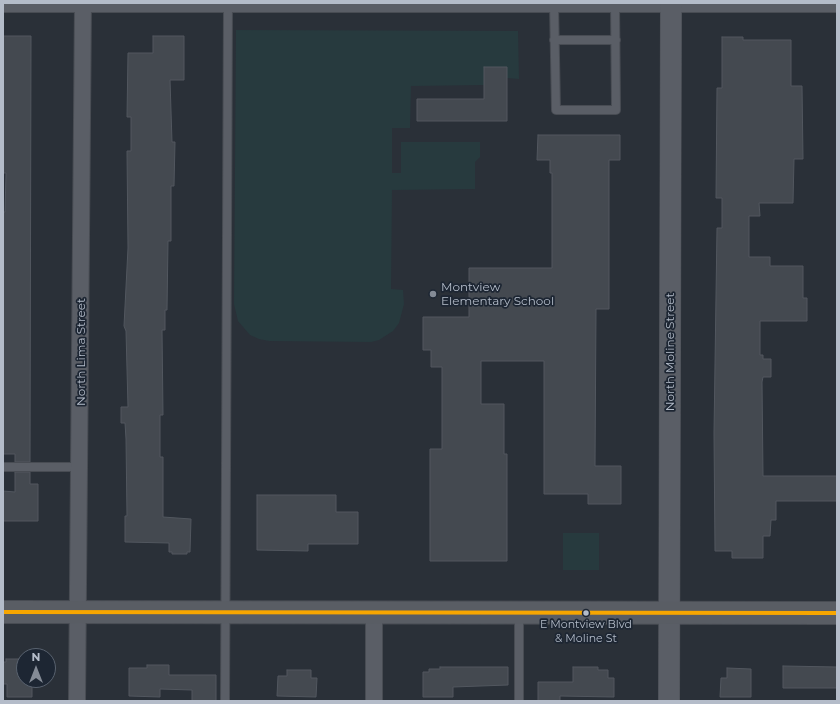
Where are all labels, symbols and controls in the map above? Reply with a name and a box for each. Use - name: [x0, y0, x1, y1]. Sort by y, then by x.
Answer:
- place label: Montview Elementary School: [441, 280, 554, 308]
- marker: Montview Elementary School: [428, 289, 438, 299]
- street label: North Moline Street: [663, 293, 677, 411]
- street label: North Lima Street: [74, 298, 88, 406]
- marker: E Montview Blvd & Moline St: [581, 608, 591, 618]
- place label: E Montview Blvd & Moline St: [540, 618, 632, 644]
- north arrow: [16, 648, 56, 688]
- text: N: [32, 650, 40, 664]

